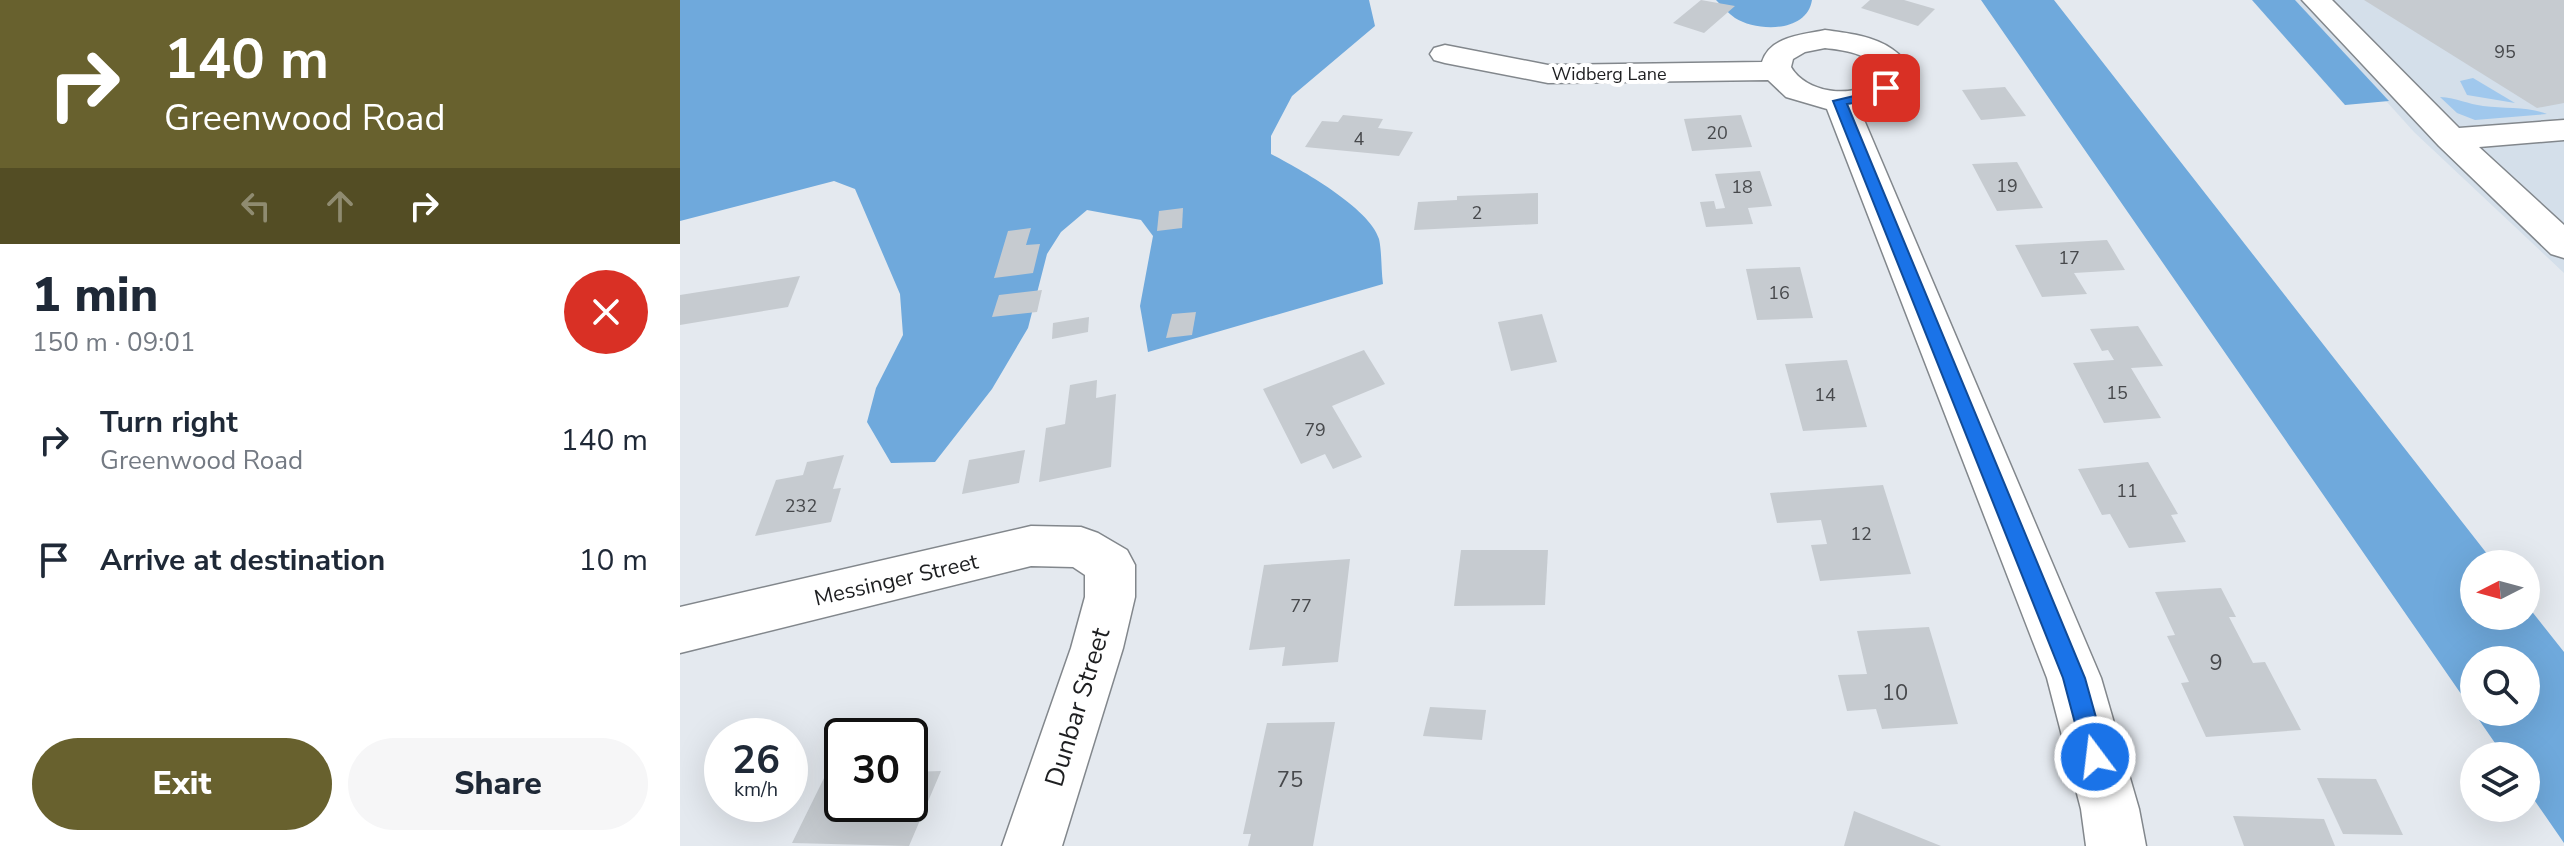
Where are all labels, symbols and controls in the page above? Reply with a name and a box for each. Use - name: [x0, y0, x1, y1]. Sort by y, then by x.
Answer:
- text: 140 m: [164, 21, 329, 98]
- icon: right: [32, 32, 136, 136]
- house number: 95: [2494, 40, 2516, 64]
- pin: [1852, 54, 1920, 122]
- street label: Widberg Lane: [1551, 62, 1667, 86]
- icon: arrive: [1864, 66, 1908, 110]
- text: Greenwood Road: [164, 94, 445, 143]
- house number: 20: [1706, 121, 1728, 145]
- house number: 4: [1354, 127, 1365, 151]
- house number: 19: [1996, 174, 2018, 198]
- house number: 18: [1731, 175, 1753, 199]
- icon: left: [234, 184, 278, 228]
- icon: ahead: [318, 184, 362, 228]
- icon: right: [402, 184, 446, 228]
- house number: 2: [1472, 201, 1482, 225]
- house number: 17: [2058, 246, 2080, 270]
- text: 1 min: [32, 262, 158, 328]
- button: close: [564, 270, 648, 354]
- house number: 16: [1768, 281, 1790, 305]
- text: 150 m · 09:01: [32, 325, 195, 360]
- house number: 15: [2106, 381, 2128, 405]
- house number: 14: [1814, 383, 1836, 407]
- text: Turn right: [100, 402, 238, 443]
- icon: right: [32, 418, 76, 462]
- house number: 79: [1304, 418, 1326, 442]
- text: 140 m: [561, 420, 648, 461]
- text: Greenwood Road: [100, 443, 303, 478]
- house number: 11: [2116, 479, 2138, 503]
- house number: 232: [785, 494, 817, 518]
- house number: 12: [1850, 522, 1872, 546]
- icon: arrive: [32, 538, 76, 582]
- text: Arrive at destination: [100, 540, 385, 581]
- text: 10 m: [579, 540, 648, 581]
- street label: Messinger Street: [811, 546, 981, 613]
- north arrow: [2460, 550, 2540, 630]
- map controls: [2460, 550, 2540, 822]
- house number: 77: [1290, 594, 1312, 618]
- street label: Dunbar Street: [1037, 623, 1119, 791]
- button: search: [2460, 646, 2540, 726]
- house number: 9: [2209, 648, 2223, 678]
- house number: 10: [1882, 678, 1908, 708]
- position arrow: [2053, 715, 2137, 799]
- speed limit sign: 30: [824, 718, 928, 822]
- text: 26: [732, 733, 780, 787]
- button: Exit: [32, 738, 332, 830]
- button: Share: [348, 738, 648, 830]
- button: layers: [2460, 742, 2540, 822]
- house number: 75: [1277, 765, 1303, 795]
- text: km/h: [734, 776, 778, 803]

